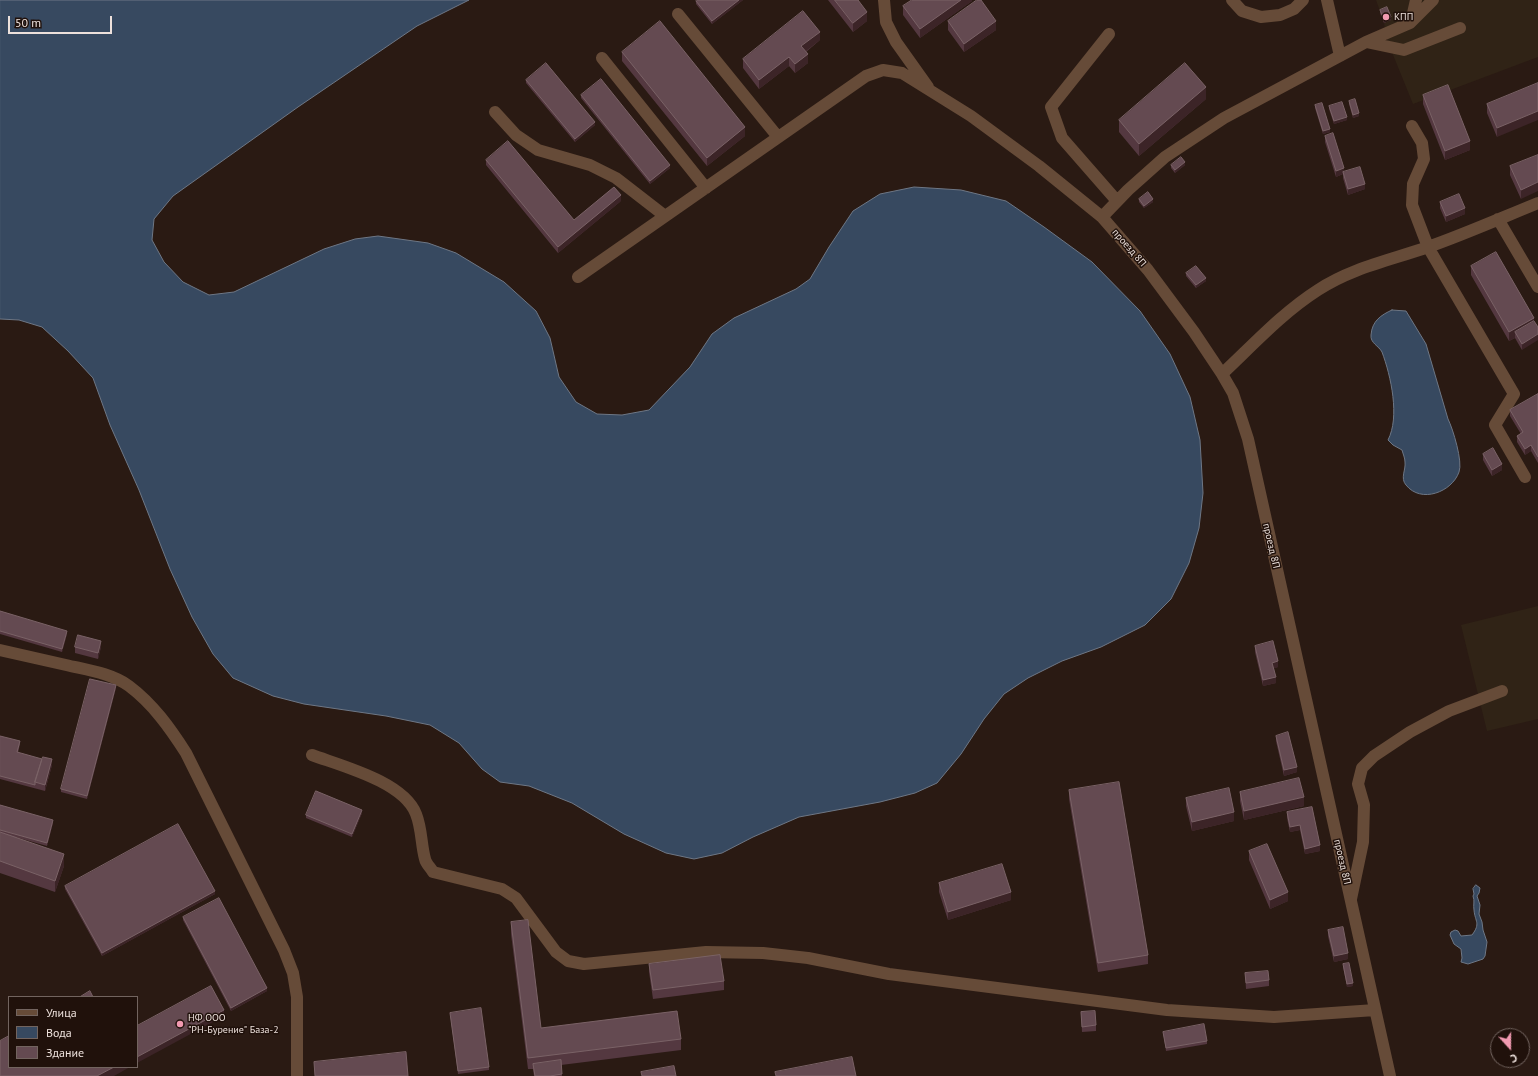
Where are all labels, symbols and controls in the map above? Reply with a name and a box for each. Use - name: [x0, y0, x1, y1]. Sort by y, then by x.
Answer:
- scale bar: [10, 8, 114, 34]
- place label: КПП: [1394, 11, 1413, 23]
- marker: КПП: [1381, 12, 1391, 22]
- text: 50 m: [15, 15, 41, 30]
- street label: проезд 8П: [1109, 227, 1149, 269]
- street label: проезд 8П: [1260, 522, 1282, 570]
- street label: проезд 8П: [1331, 838, 1353, 886]
- legend: [8, 996, 138, 1068]
- text: Улица: [46, 1005, 77, 1020]
- place label: НФ ООО "РН-Бурение" База-2: [188, 1012, 279, 1036]
- marker: НФ ООО "РН-Бурение" База-2: [175, 1019, 185, 1029]
- text: Вода: [46, 1025, 72, 1040]
- north arrow: [1490, 1028, 1530, 1068]
- text: Здание: [46, 1045, 84, 1060]
- text: С: [1509, 1051, 1519, 1066]

